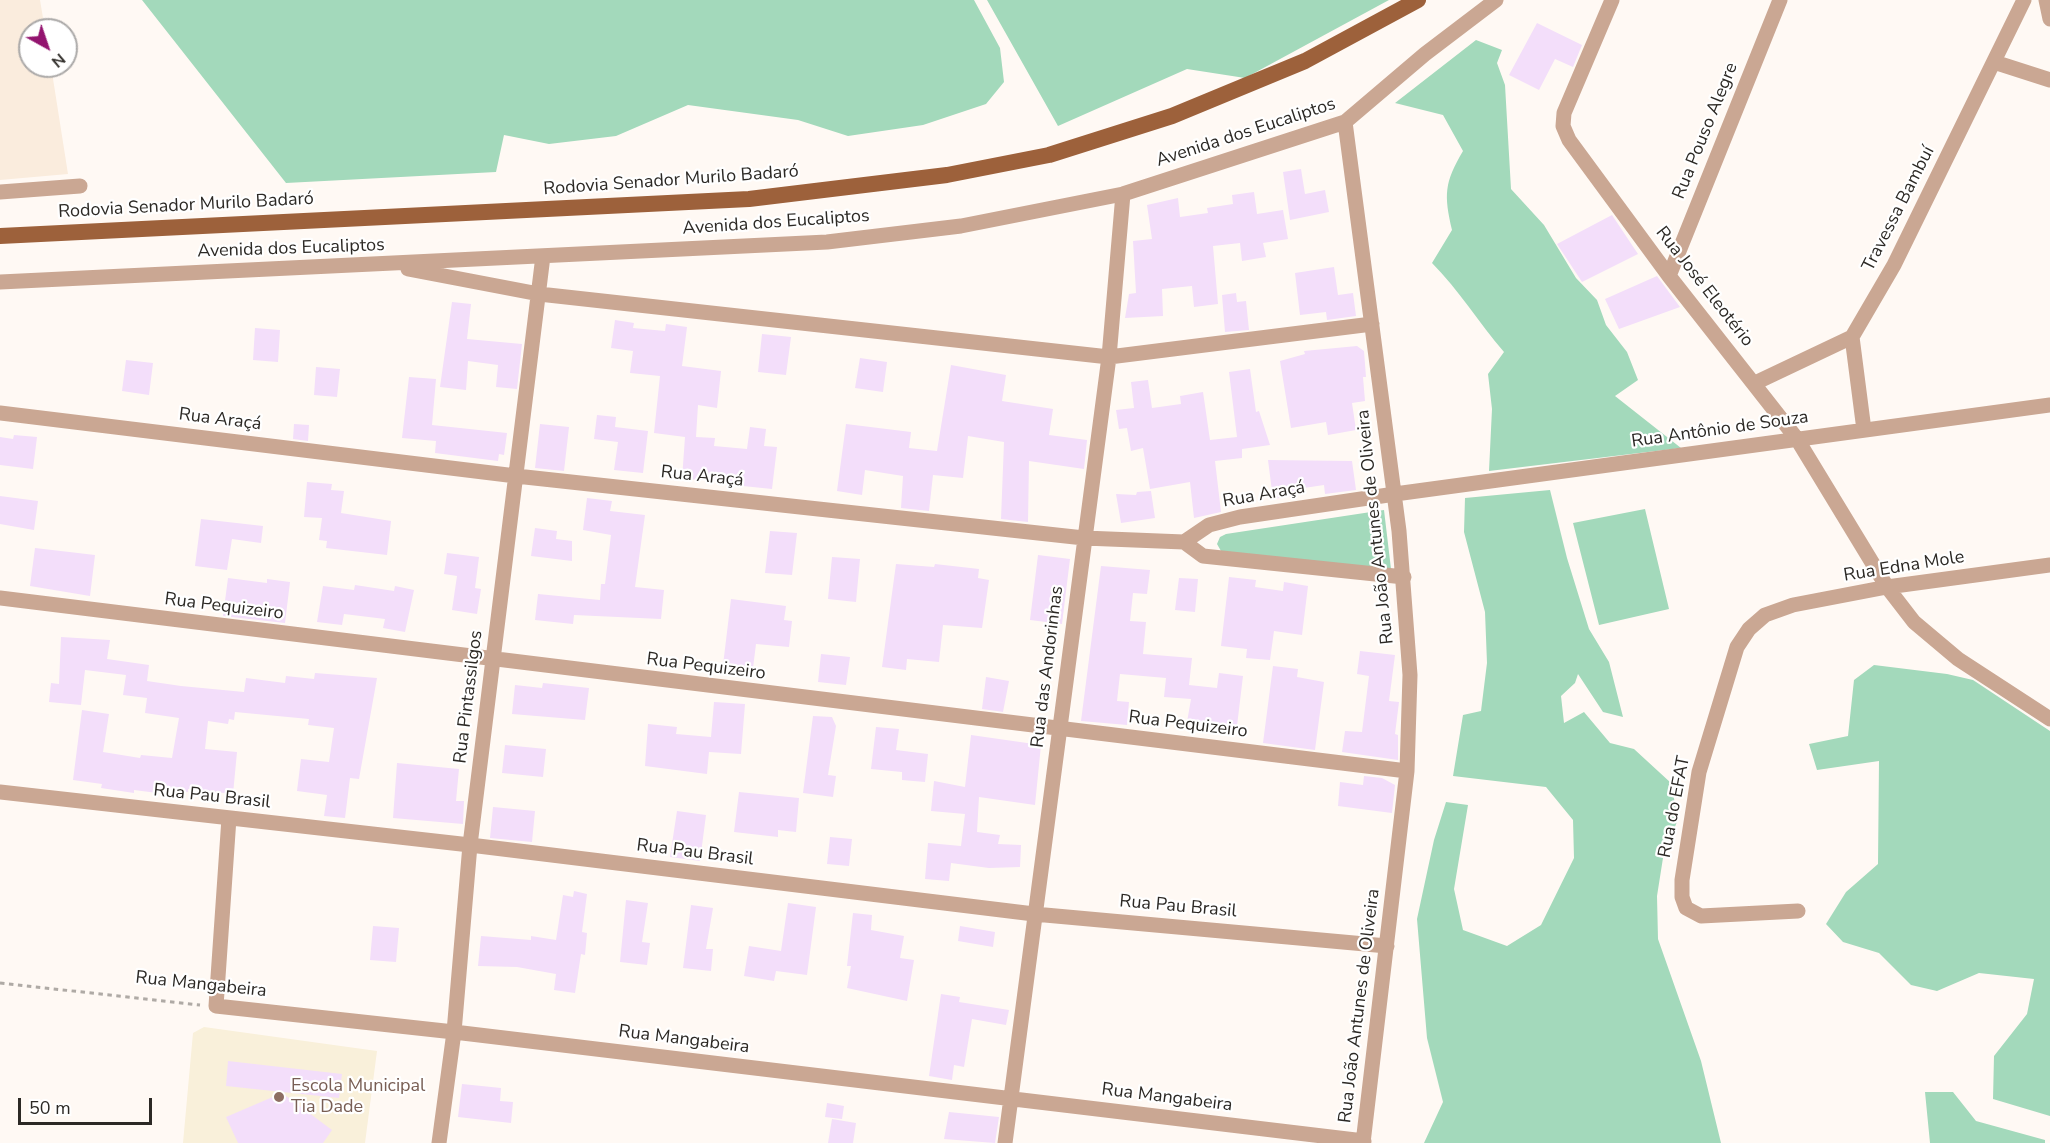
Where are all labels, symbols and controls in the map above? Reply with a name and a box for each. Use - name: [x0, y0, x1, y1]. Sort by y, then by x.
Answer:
- north arrow: [18, 18, 78, 78]
- text: N: [47, 48, 70, 73]
- street label: Rua Pouso Alegre: [1669, 60, 1743, 202]
- street label: Avenida dos Eucaliptos: [1154, 94, 1338, 172]
- street label: Travessa Bambuí: [1858, 143, 1940, 275]
- street label: Rodovia Senador Murilo Badaró: [543, 161, 799, 201]
- street label: Rodovia Senador Murilo Badaró: [58, 189, 314, 223]
- street label: Avenida dos Eucaliptos: [682, 206, 870, 240]
- street label: Rua José Eleotério: [1650, 223, 1758, 351]
- street label: Avenida dos Eucaliptos: [197, 235, 385, 263]
- street label: Rua Araçá: [177, 404, 263, 436]
- street label: Rua Antônio de Souza: [1630, 407, 1810, 453]
- street label: Rua João Antunes de Oliveira: [1353, 409, 1399, 645]
- street label: Rua Araçá: [660, 462, 744, 492]
- street label: Rua Araçá: [1221, 477, 1307, 513]
- street label: Rua Edna Mole: [1842, 547, 1966, 587]
- street label: Rua das Andorinhas: [1027, 585, 1069, 749]
- street label: Rua Pequizeiro: [163, 589, 285, 625]
- street label: Rua Pintassilgos: [450, 629, 488, 765]
- street label: Rua Pequizeiro: [645, 649, 767, 685]
- street label: Rua Pequizeiro: [1127, 707, 1249, 743]
- street label: Rua do EFAT: [1655, 754, 1695, 860]
- street label: Rua Pau Brasil: [152, 780, 272, 814]
- street label: Rua Pau Brasil: [635, 835, 755, 871]
- street label: Rua João Antunes de Oliveira: [1335, 888, 1385, 1124]
- street label: Rua Pau Brasil: [1118, 891, 1238, 923]
- street label: Rua Mangabeira: [134, 967, 268, 1003]
- street label: Rua Mangabeira: [617, 1021, 751, 1059]
- place label: Escola Municipal Tia Dade: [291, 1076, 425, 1118]
- street label: Rua Mangabeira: [1100, 1079, 1234, 1117]
- scale bar: [21, 1086, 154, 1124]
- marker: Escola Municipal Tia Dade: [272, 1090, 286, 1104]
- text: 50 m: [29, 1096, 71, 1120]

